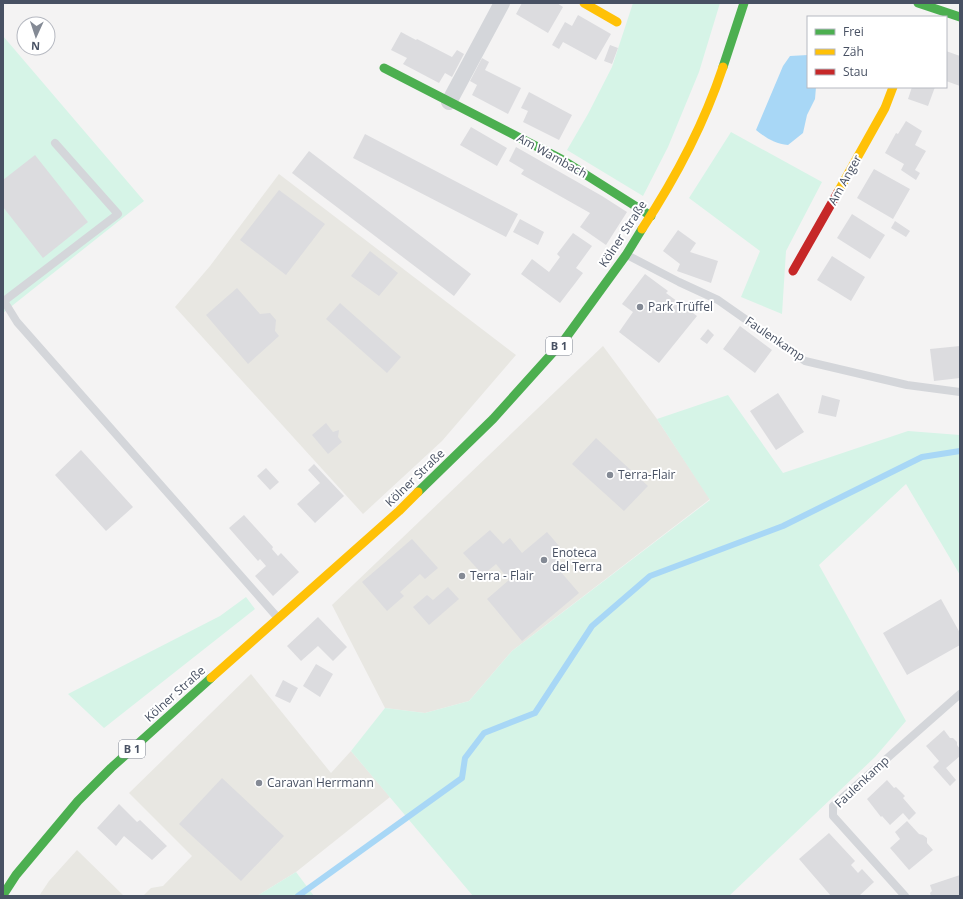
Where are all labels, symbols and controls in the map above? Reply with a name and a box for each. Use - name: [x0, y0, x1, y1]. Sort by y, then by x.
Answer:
- north arrow: [16, 16, 56, 56]
- legend: [807, 16, 947, 88]
- text: Frei: [843, 23, 864, 40]
- text: N: [31, 39, 40, 54]
- text: Zäh: [843, 43, 864, 60]
- text: Stau: [843, 63, 868, 80]
- street label: Am Wambach: [514, 129, 590, 182]
- street label: Am Anger: [824, 152, 865, 208]
- street label: Kölner Straße: [595, 197, 651, 270]
- place label: Park Trüffel: [648, 298, 713, 315]
- marker: Park Trüffel: [635, 302, 645, 312]
- street label: Faulenkamp: [742, 312, 809, 365]
- road number: B 1: [546, 337, 572, 355]
- street label: Kölner Straße: [381, 445, 448, 510]
- place label: Terra-Flair: [618, 466, 676, 483]
- marker: Terra-Flair: [605, 470, 615, 480]
- place label: Enoteca del Terra: [552, 544, 602, 575]
- marker: Enoteca del Terra: [539, 555, 549, 565]
- place label: Terra - Flair: [470, 567, 534, 584]
- marker: Terra - Flair: [457, 571, 467, 581]
- street label: Kölner Straße: [141, 662, 209, 725]
- road number: B 1: [119, 740, 145, 758]
- street label: Faulenkamp: [831, 752, 893, 811]
- place label: Caravan Herrmann: [267, 774, 374, 791]
- marker: Caravan Herrmann: [254, 778, 264, 788]

